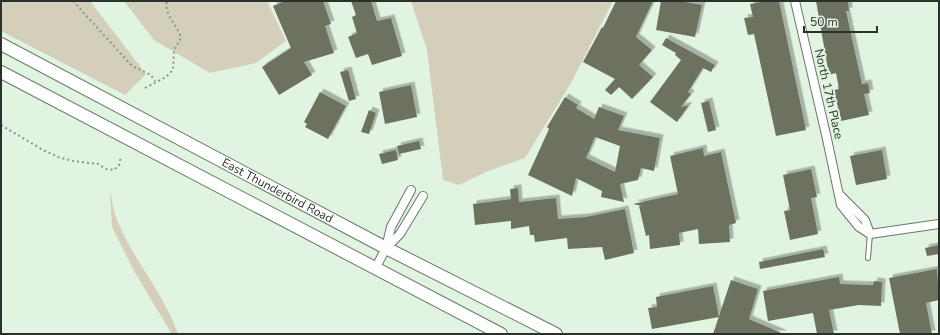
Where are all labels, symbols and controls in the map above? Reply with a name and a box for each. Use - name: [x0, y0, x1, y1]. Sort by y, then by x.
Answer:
- scale bar: [804, 8, 877, 34]
- text: 50 m: [810, 14, 838, 30]
- street label: North 17th Place: [811, 47, 847, 141]
- street label: East Thunderbird Road: [219, 155, 336, 227]

